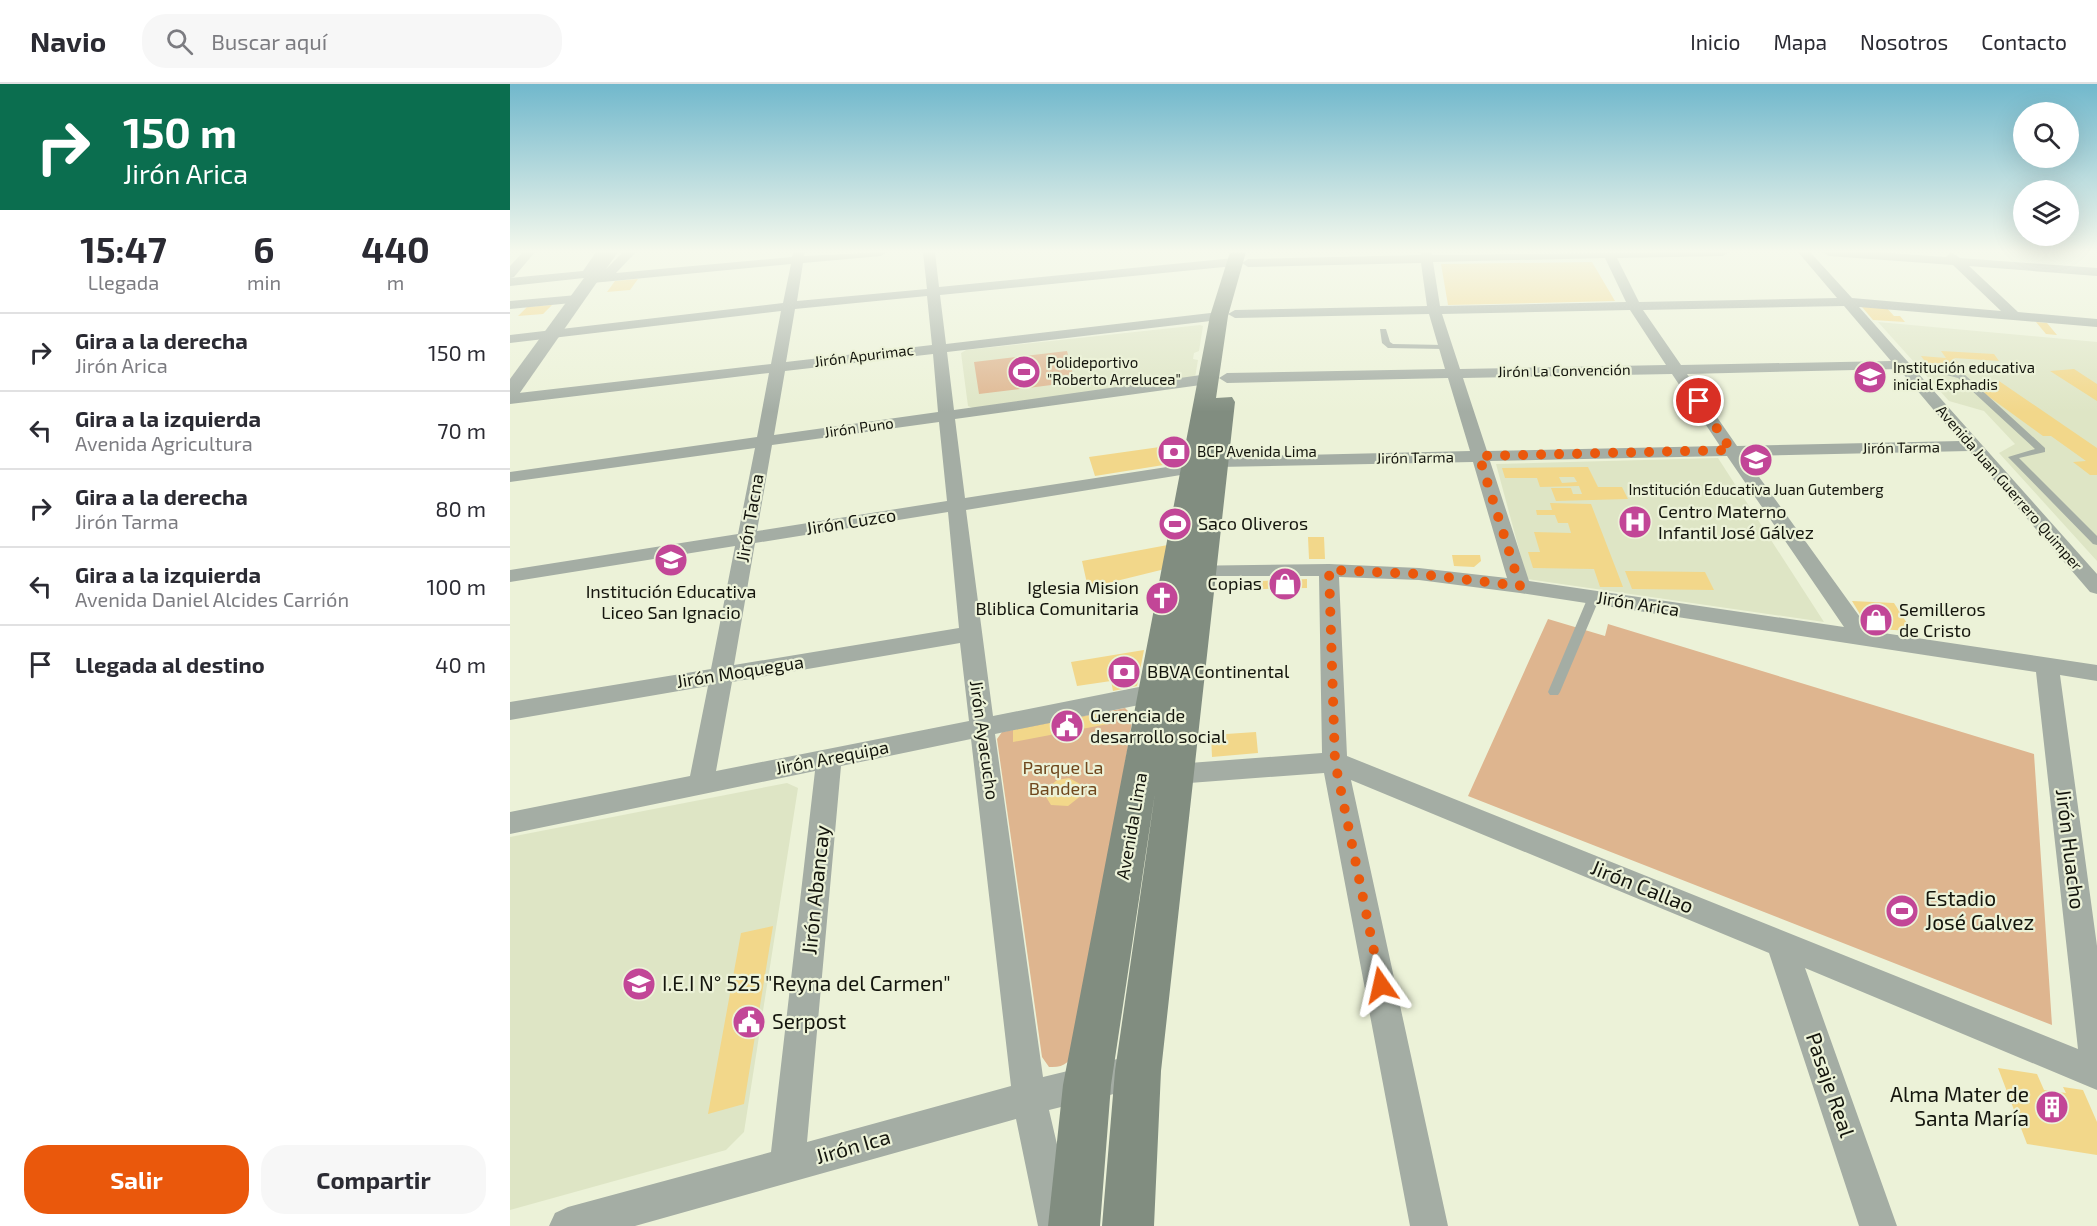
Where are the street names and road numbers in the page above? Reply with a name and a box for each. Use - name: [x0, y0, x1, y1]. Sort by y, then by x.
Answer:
- street label: Jirón Apurimac: [813, 340, 915, 370]
- street label: Jirón La Convención: [1497, 360, 1631, 380]
- street label: Avenida Juan Guerrero Quimper: [1932, 401, 2086, 574]
- street label: Jirón Puno: [823, 413, 895, 441]
- street label: Jirón Tarma: [1862, 437, 1940, 457]
- street label: Jirón Tarma: [1376, 447, 1454, 467]
- street label: Jirón Tacna: [730, 472, 768, 564]
- street label: Jirón Cuzco: [804, 503, 897, 539]
- street label: Jirón Arica: [1595, 586, 1681, 620]
- street label: Jirón Moquegua: [675, 650, 805, 692]
- street label: Jirón Ayacucho: [966, 679, 1004, 801]
- street label: Jirón Arequipa: [773, 735, 890, 779]
- street label: Avenida Lima: [1111, 771, 1151, 881]
- street label: Jirón Huacho: [2052, 787, 2091, 911]
- street label: Jirón Abancay: [795, 824, 834, 956]
- street label: Jirón Callao: [1587, 854, 1698, 918]
- street label: Pasaje Real: [1801, 1029, 1861, 1141]
- street label: Jirón Ica: [812, 1123, 893, 1168]

